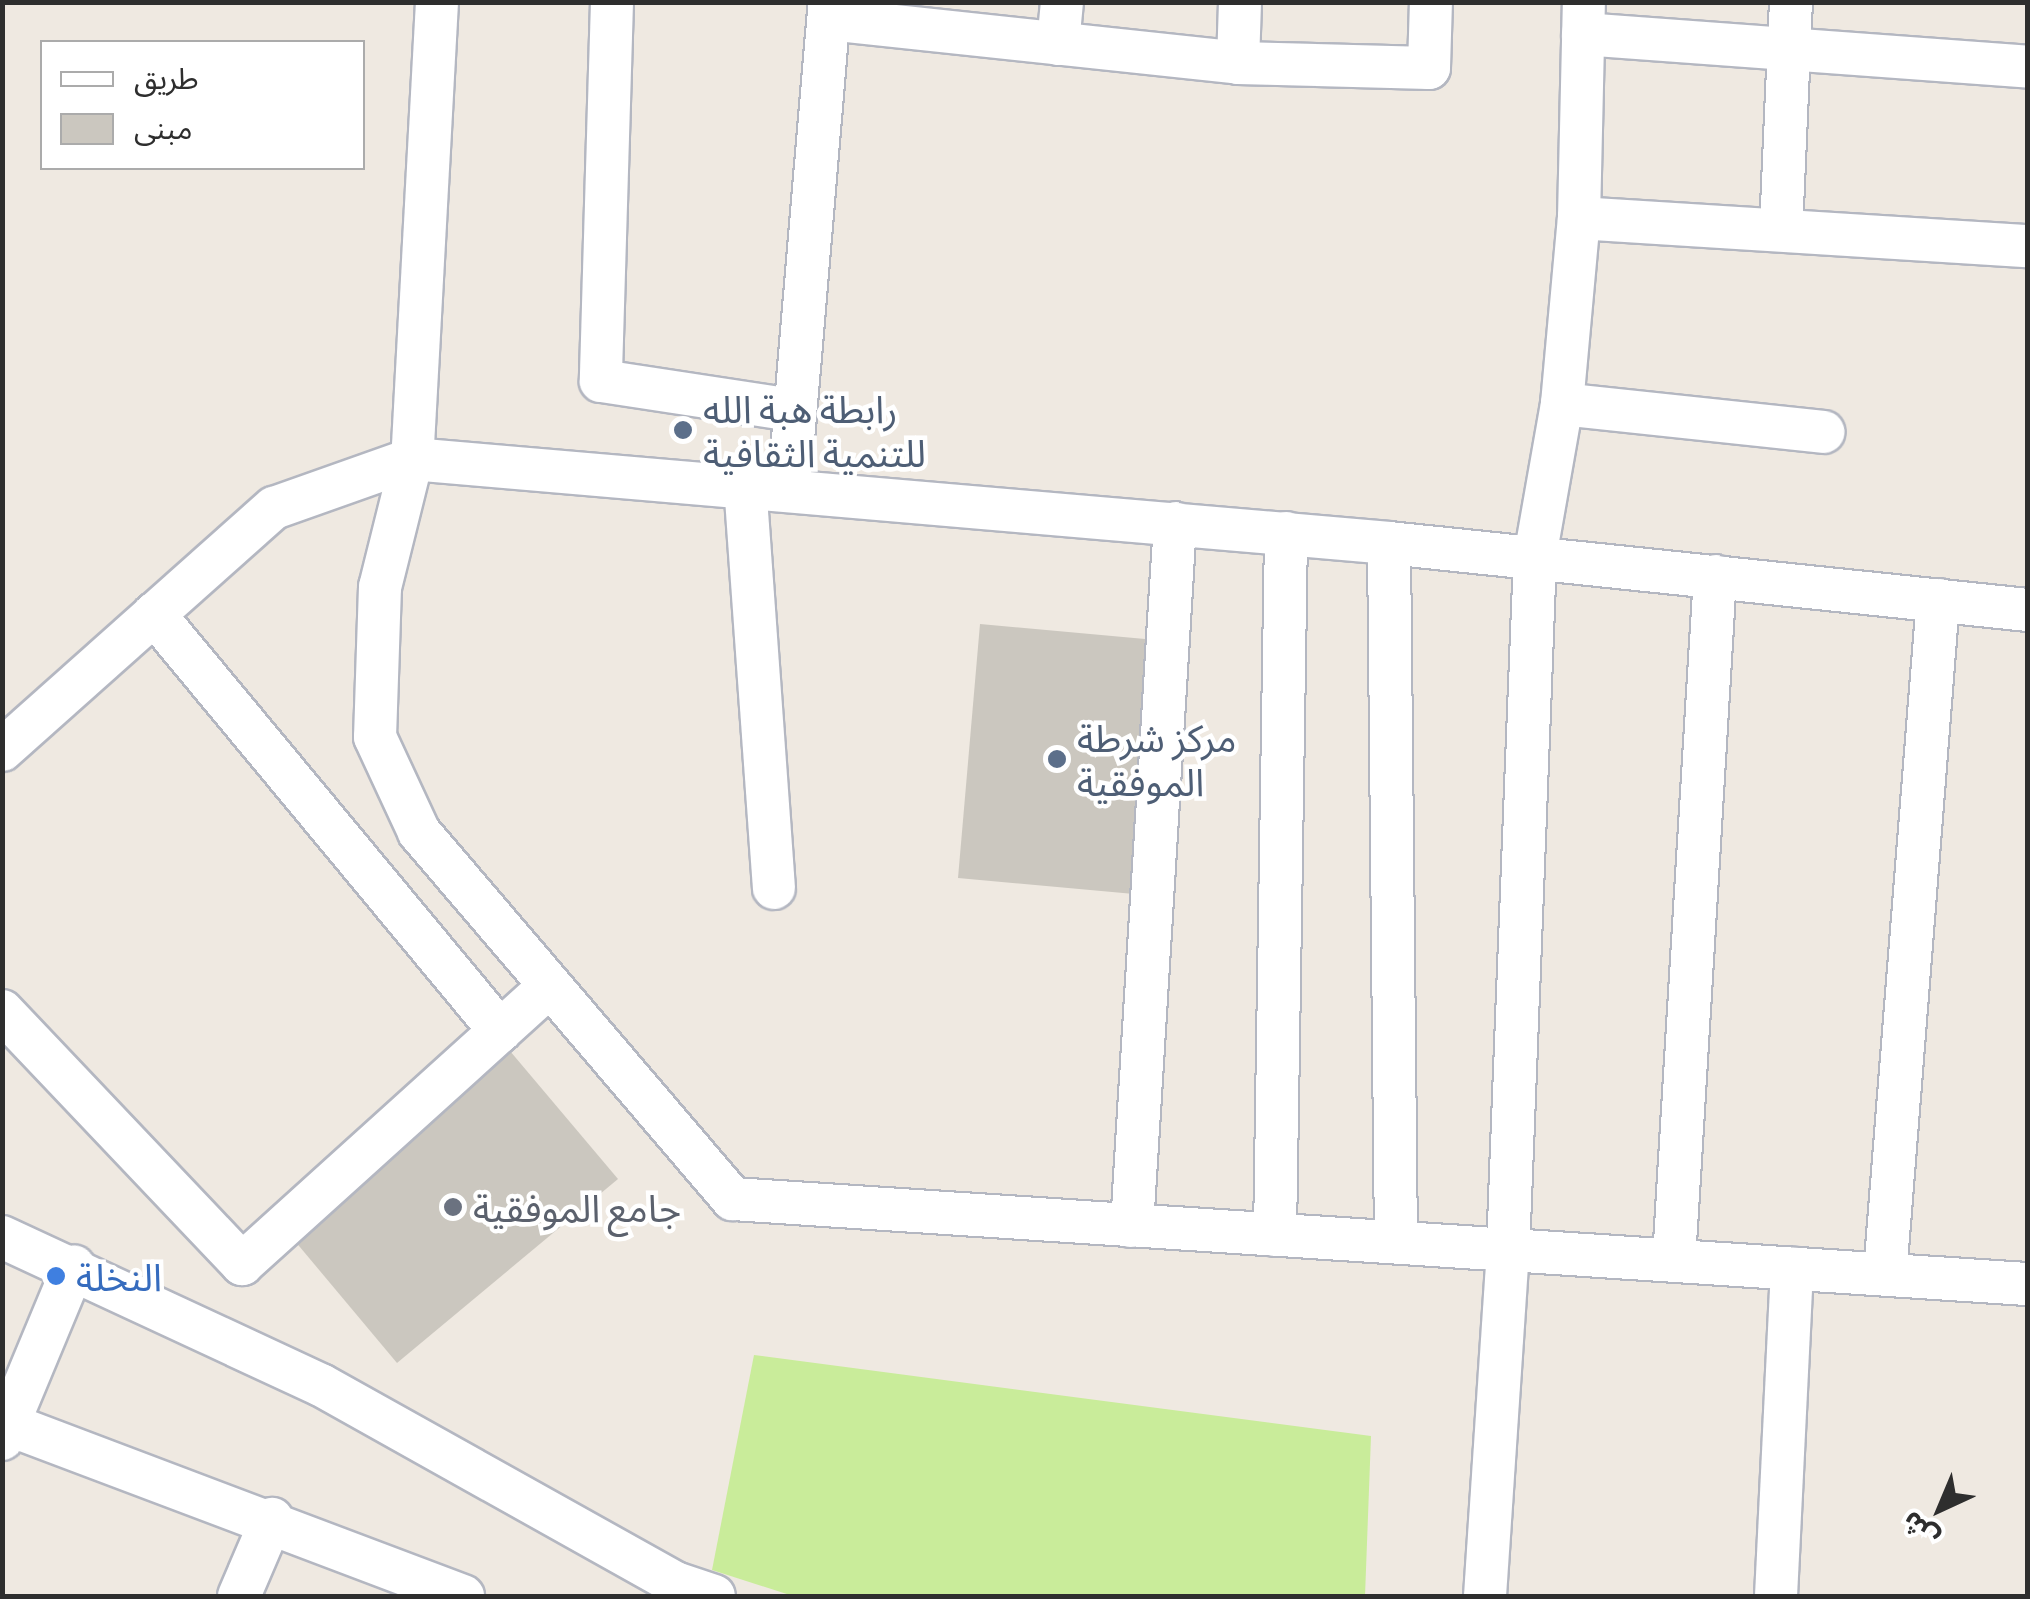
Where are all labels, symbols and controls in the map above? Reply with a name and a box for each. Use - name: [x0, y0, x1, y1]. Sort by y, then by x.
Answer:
- legend: [40, 40, 365, 170]
- text: طريق: [134, 58, 199, 95]
- text: مبنى: [134, 108, 192, 145]
- place label: رابطة هبة الله للتنمية الثقافية: [703, 385, 926, 474]
- marker: رابطة هبة الله للتنمية الثقافية: [672, 419, 694, 441]
- place label: مركز شرطة الموفقية: [1077, 714, 1236, 804]
- marker: مركز شرطة الموفقية: [1046, 748, 1068, 770]
- place label: جامع الموفقية: [473, 1184, 681, 1230]
- marker: جامع الموفقية: [442, 1196, 464, 1218]
- place label: النخلة: [76, 1253, 162, 1299]
- marker: النخلة: [45, 1265, 67, 1287]
- north arrow: [1890, 1459, 1990, 1559]
- text: ش: [1894, 1505, 1945, 1556]

